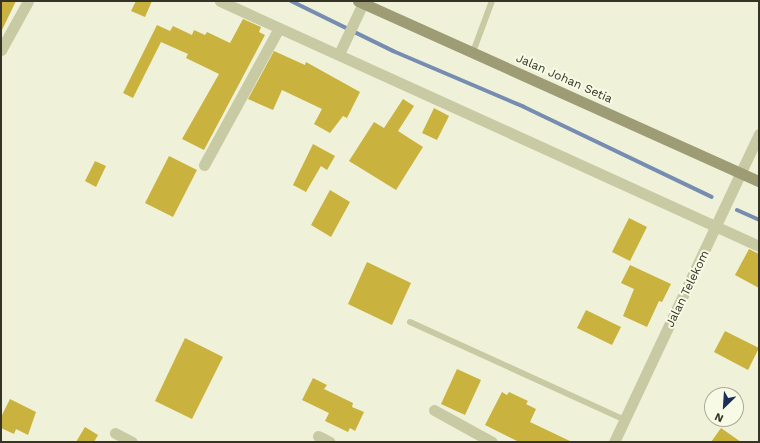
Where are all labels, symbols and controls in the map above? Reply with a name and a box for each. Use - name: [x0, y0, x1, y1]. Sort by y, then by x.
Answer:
- street label: Jalan Johan Setia: [513, 51, 615, 107]
- street label: Jalan Telekom: [663, 248, 713, 330]
- north arrow: [704, 387, 744, 427]
- text: N: [713, 410, 726, 425]

